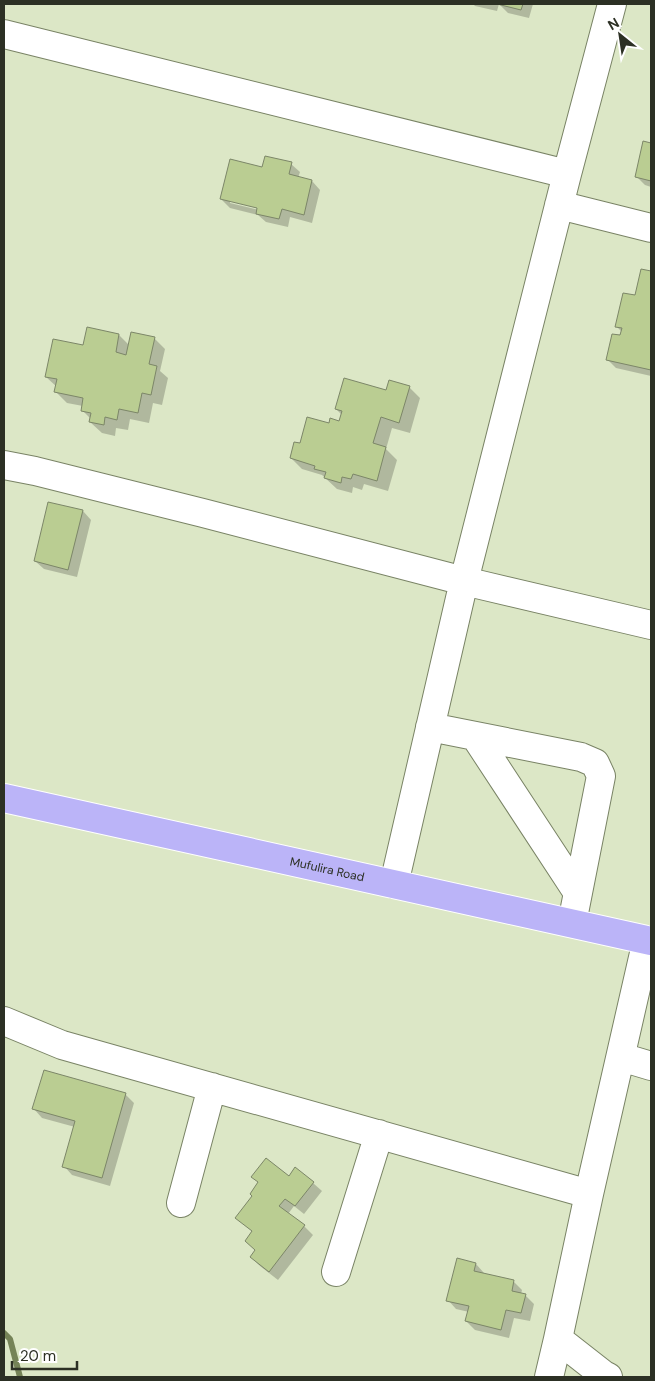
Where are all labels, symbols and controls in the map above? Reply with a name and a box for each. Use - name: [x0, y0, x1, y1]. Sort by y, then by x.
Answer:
- north arrow: [595, 10, 645, 60]
- text: N: [605, 13, 622, 34]
- street label: Mufulira Road: [289, 853, 366, 885]
- scale bar: [12, 1338, 78, 1370]
- text: 20 m: [20, 1346, 56, 1366]

